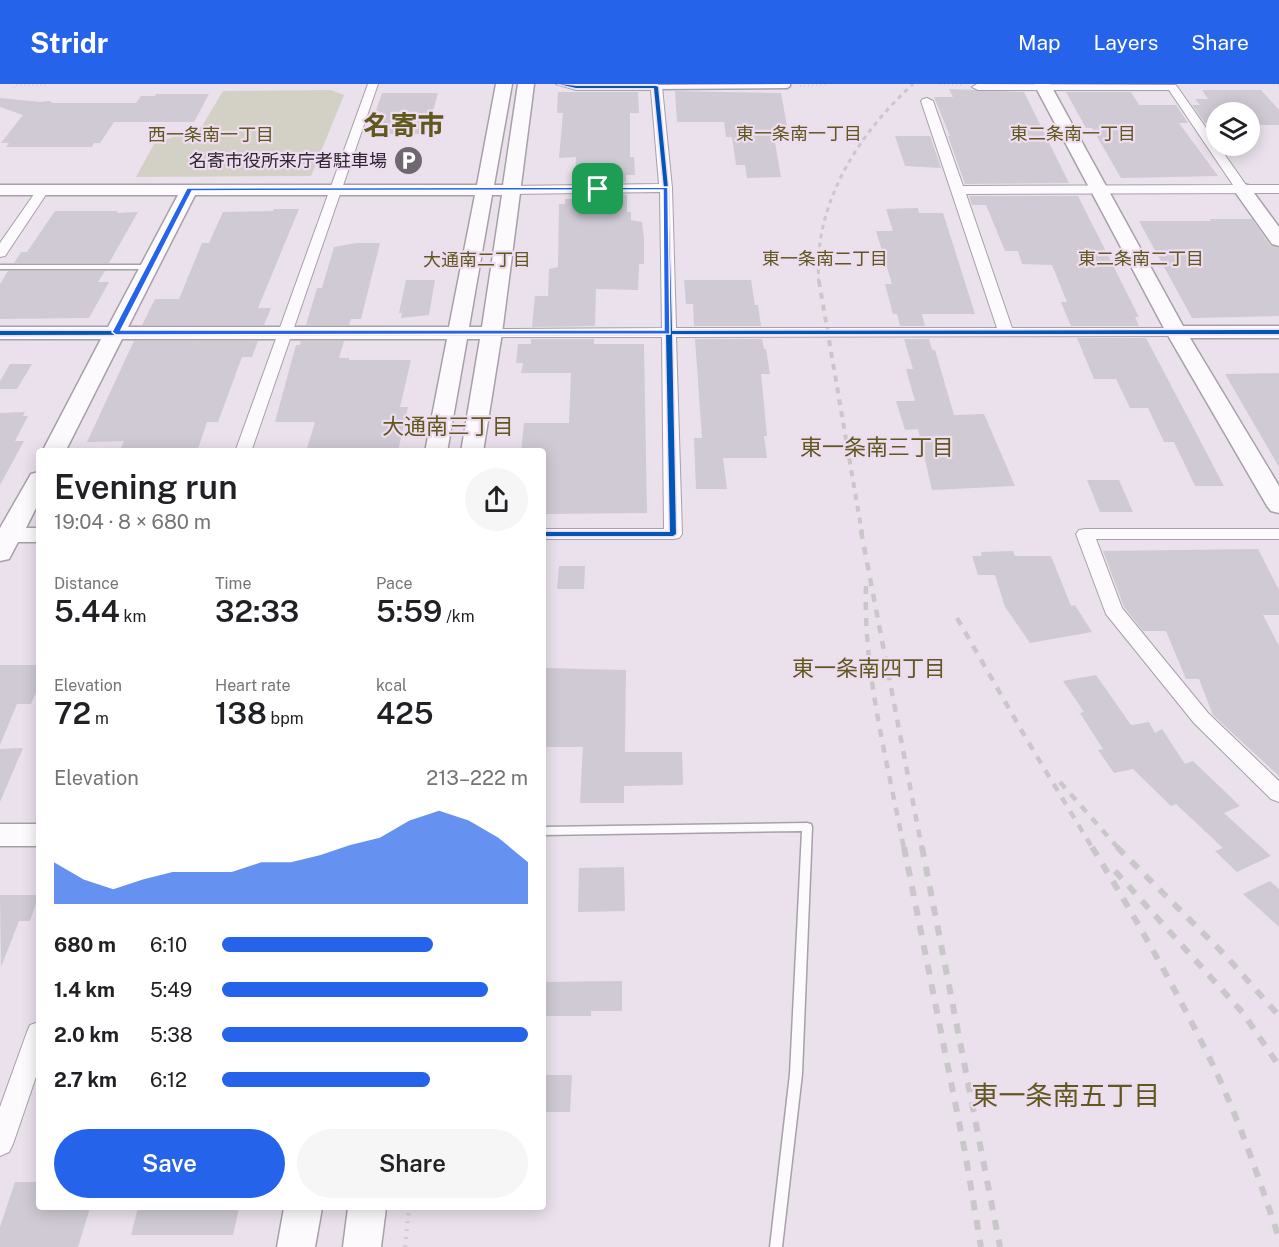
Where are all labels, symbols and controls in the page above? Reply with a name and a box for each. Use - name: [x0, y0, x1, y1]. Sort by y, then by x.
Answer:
- text: Stridr: [30, 26, 108, 59]
- text: Map: [1018, 30, 1061, 55]
- text: Layers: [1094, 30, 1158, 55]
- text: Share: [1191, 30, 1249, 55]
- map controls: [1206, 102, 1260, 156]
- button: layers: [1206, 102, 1260, 156]
- district label: 名寄市: [364, 109, 445, 141]
- district label: 東一条南一丁目: [736, 123, 862, 144]
- district label: 東二条南一丁目: [1010, 123, 1136, 144]
- district label: 西一条南一丁目: [148, 124, 274, 145]
- parking icon: 名寄市役所来庁者駐車場: [392, 144, 424, 176]
- place label: 名寄市役所来庁者駐車場: [189, 150, 387, 171]
- pin: [572, 163, 623, 214]
- icon: arrive: [581, 172, 614, 205]
- district label: 東一条南二丁目: [762, 248, 888, 269]
- district label: 東二条南二丁目: [1078, 248, 1204, 269]
- district label: 大通南二丁目: [423, 249, 531, 270]
- district label: 大通南三丁目: [382, 413, 514, 439]
- district label: 東一条南三丁目: [800, 434, 954, 460]
- text: Evening run: [54, 468, 237, 506]
- button: share: [465, 468, 528, 531]
- text: 19:04 · 8 × 680 m: [54, 510, 211, 534]
- text: Distance: [54, 574, 119, 593]
- text: Time: [215, 574, 251, 593]
- text: Pace: [376, 574, 413, 593]
- text: 5.44: [54, 593, 120, 629]
- text: 32:33: [215, 593, 299, 629]
- text: 5:59: [376, 593, 442, 629]
- text: km: [120, 607, 146, 626]
- text: /km: [442, 607, 475, 626]
- district label: 東一条南四丁目: [792, 655, 946, 681]
- text: Elevation: [54, 676, 122, 695]
- text: Heart rate: [215, 676, 291, 695]
- text: kcal: [376, 676, 407, 695]
- text: 72: [54, 695, 91, 731]
- text: 138: [215, 695, 267, 731]
- text: 425: [376, 695, 434, 731]
- text: m: [91, 709, 109, 728]
- text: bpm: [267, 709, 304, 728]
- text: Elevation: [54, 766, 139, 790]
- text: 213–222 m: [426, 766, 528, 790]
- text: 680 m: [54, 933, 116, 957]
- text: 6:10: [150, 933, 187, 957]
- text: 1.4 km: [54, 978, 115, 1002]
- text: 5:49: [150, 978, 192, 1002]
- text: 2.0 km: [54, 1023, 119, 1047]
- text: 5:38: [150, 1023, 193, 1047]
- text: 2.7 km: [54, 1068, 117, 1092]
- text: 6:12: [150, 1068, 187, 1092]
- district label: 東一条南五丁目: [972, 1079, 1161, 1111]
- button: Save: [54, 1129, 285, 1198]
- button: Share: [297, 1129, 528, 1198]

